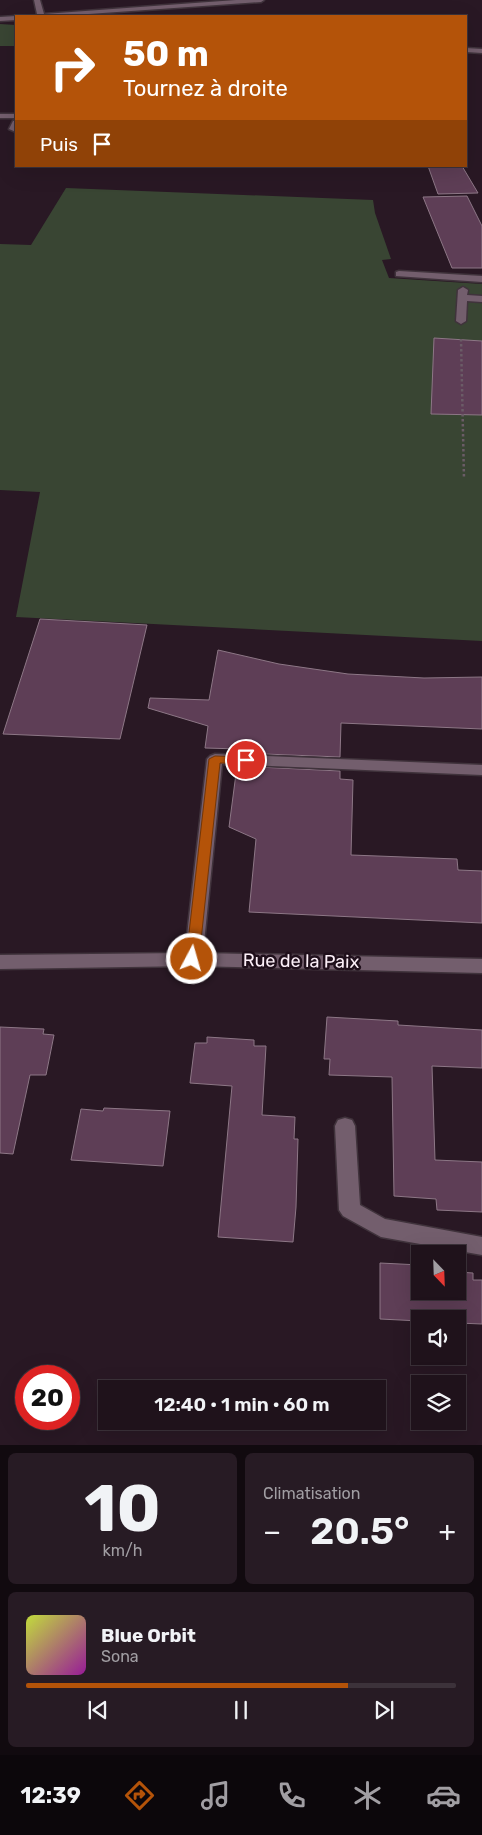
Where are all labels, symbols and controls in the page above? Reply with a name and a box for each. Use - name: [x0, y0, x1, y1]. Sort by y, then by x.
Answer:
- text: 50 m: [123, 33, 209, 75]
- icon: right: [40, 35, 105, 100]
- text: Tournez à droite: [123, 75, 288, 102]
- icon: arrive: [88, 130, 116, 158]
- text: Puis: [40, 133, 78, 156]
- pin: [225, 739, 267, 781]
- icon: arrive: [232, 746, 260, 774]
- position arrow: [165, 932, 217, 984]
- street label: Rue de la Paix: [243, 949, 360, 973]
- north arrow: [411, 1245, 466, 1300]
- map controls: [411, 1245, 466, 1430]
- button: sound: [411, 1310, 466, 1365]
- speed limit sign: 20: [15, 1365, 80, 1430]
- button: layers: [411, 1375, 466, 1430]
- text: 12:40 · 1 min · 60 m: [154, 1393, 330, 1416]
- text: 10: [84, 1470, 161, 1547]
- text: Climatisation: [263, 1484, 360, 1503]
- text: 20.5°: [310, 1508, 409, 1554]
- text: −: [263, 1515, 281, 1548]
- text: +: [439, 1515, 456, 1548]
- text: km/h: [103, 1541, 142, 1560]
- text: Blue Orbit: [101, 1624, 196, 1647]
- text: Sona: [101, 1647, 139, 1666]
- icon: previous: [84, 1696, 112, 1724]
- icon: pause: [227, 1696, 255, 1724]
- icon: next: [370, 1696, 398, 1724]
- icon: directions: [122, 1778, 157, 1813]
- icon: music: [198, 1778, 233, 1813]
- icon: phone: [274, 1778, 309, 1813]
- icon: climate: [350, 1778, 385, 1813]
- icon: car: [426, 1778, 461, 1813]
- text: 12:39: [21, 1782, 81, 1809]

